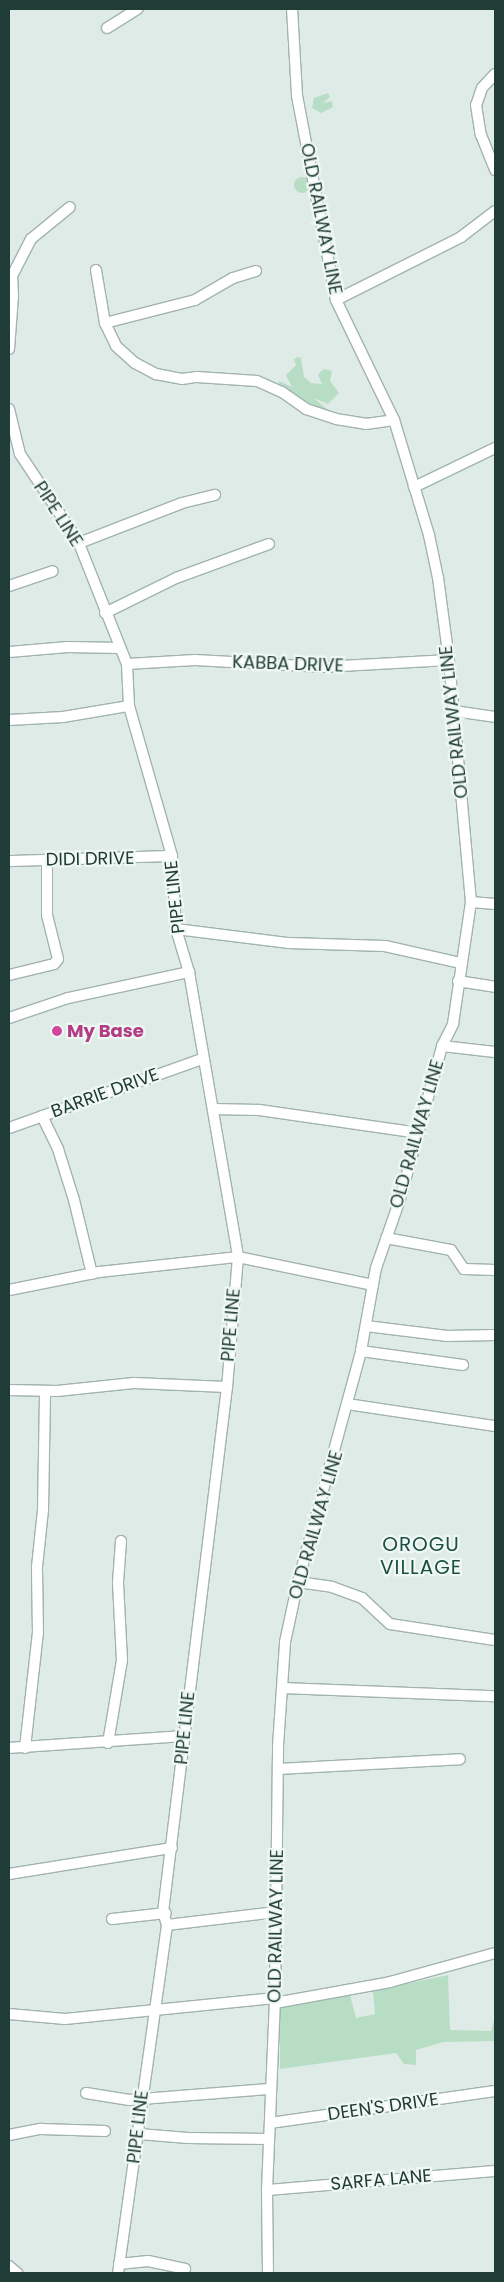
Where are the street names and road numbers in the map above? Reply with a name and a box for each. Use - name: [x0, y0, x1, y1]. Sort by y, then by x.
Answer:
- street label: OLD RAILWAY LINE: [296, 141, 346, 297]
- street label: PIPE LINE: [29, 477, 87, 551]
- street label: OLD RAILWAY LINE: [435, 644, 473, 800]
- street label: KABBA DRIVE: [232, 651, 344, 677]
- street label: DIDI DRIVE: [46, 847, 134, 871]
- street label: PIPE LINE: [160, 859, 190, 935]
- street label: OLD RAILWAY LINE: [385, 1057, 449, 1211]
- street label: BARRIE DRIVE: [48, 1064, 162, 1122]
- street label: PIPE LINE: [217, 1287, 245, 1363]
- street label: OLD RAILWAY LINE: [284, 1448, 348, 1602]
- street label: PIPE LINE: [170, 1690, 200, 1766]
- street label: OLD RAILWAY LINE: [264, 1849, 288, 2003]
- street label: PIPE LINE: [123, 2089, 153, 2165]
- street label: DEEN'S DRIVE: [326, 2089, 440, 2125]
- street label: SARFA LANE: [330, 2165, 432, 2195]

